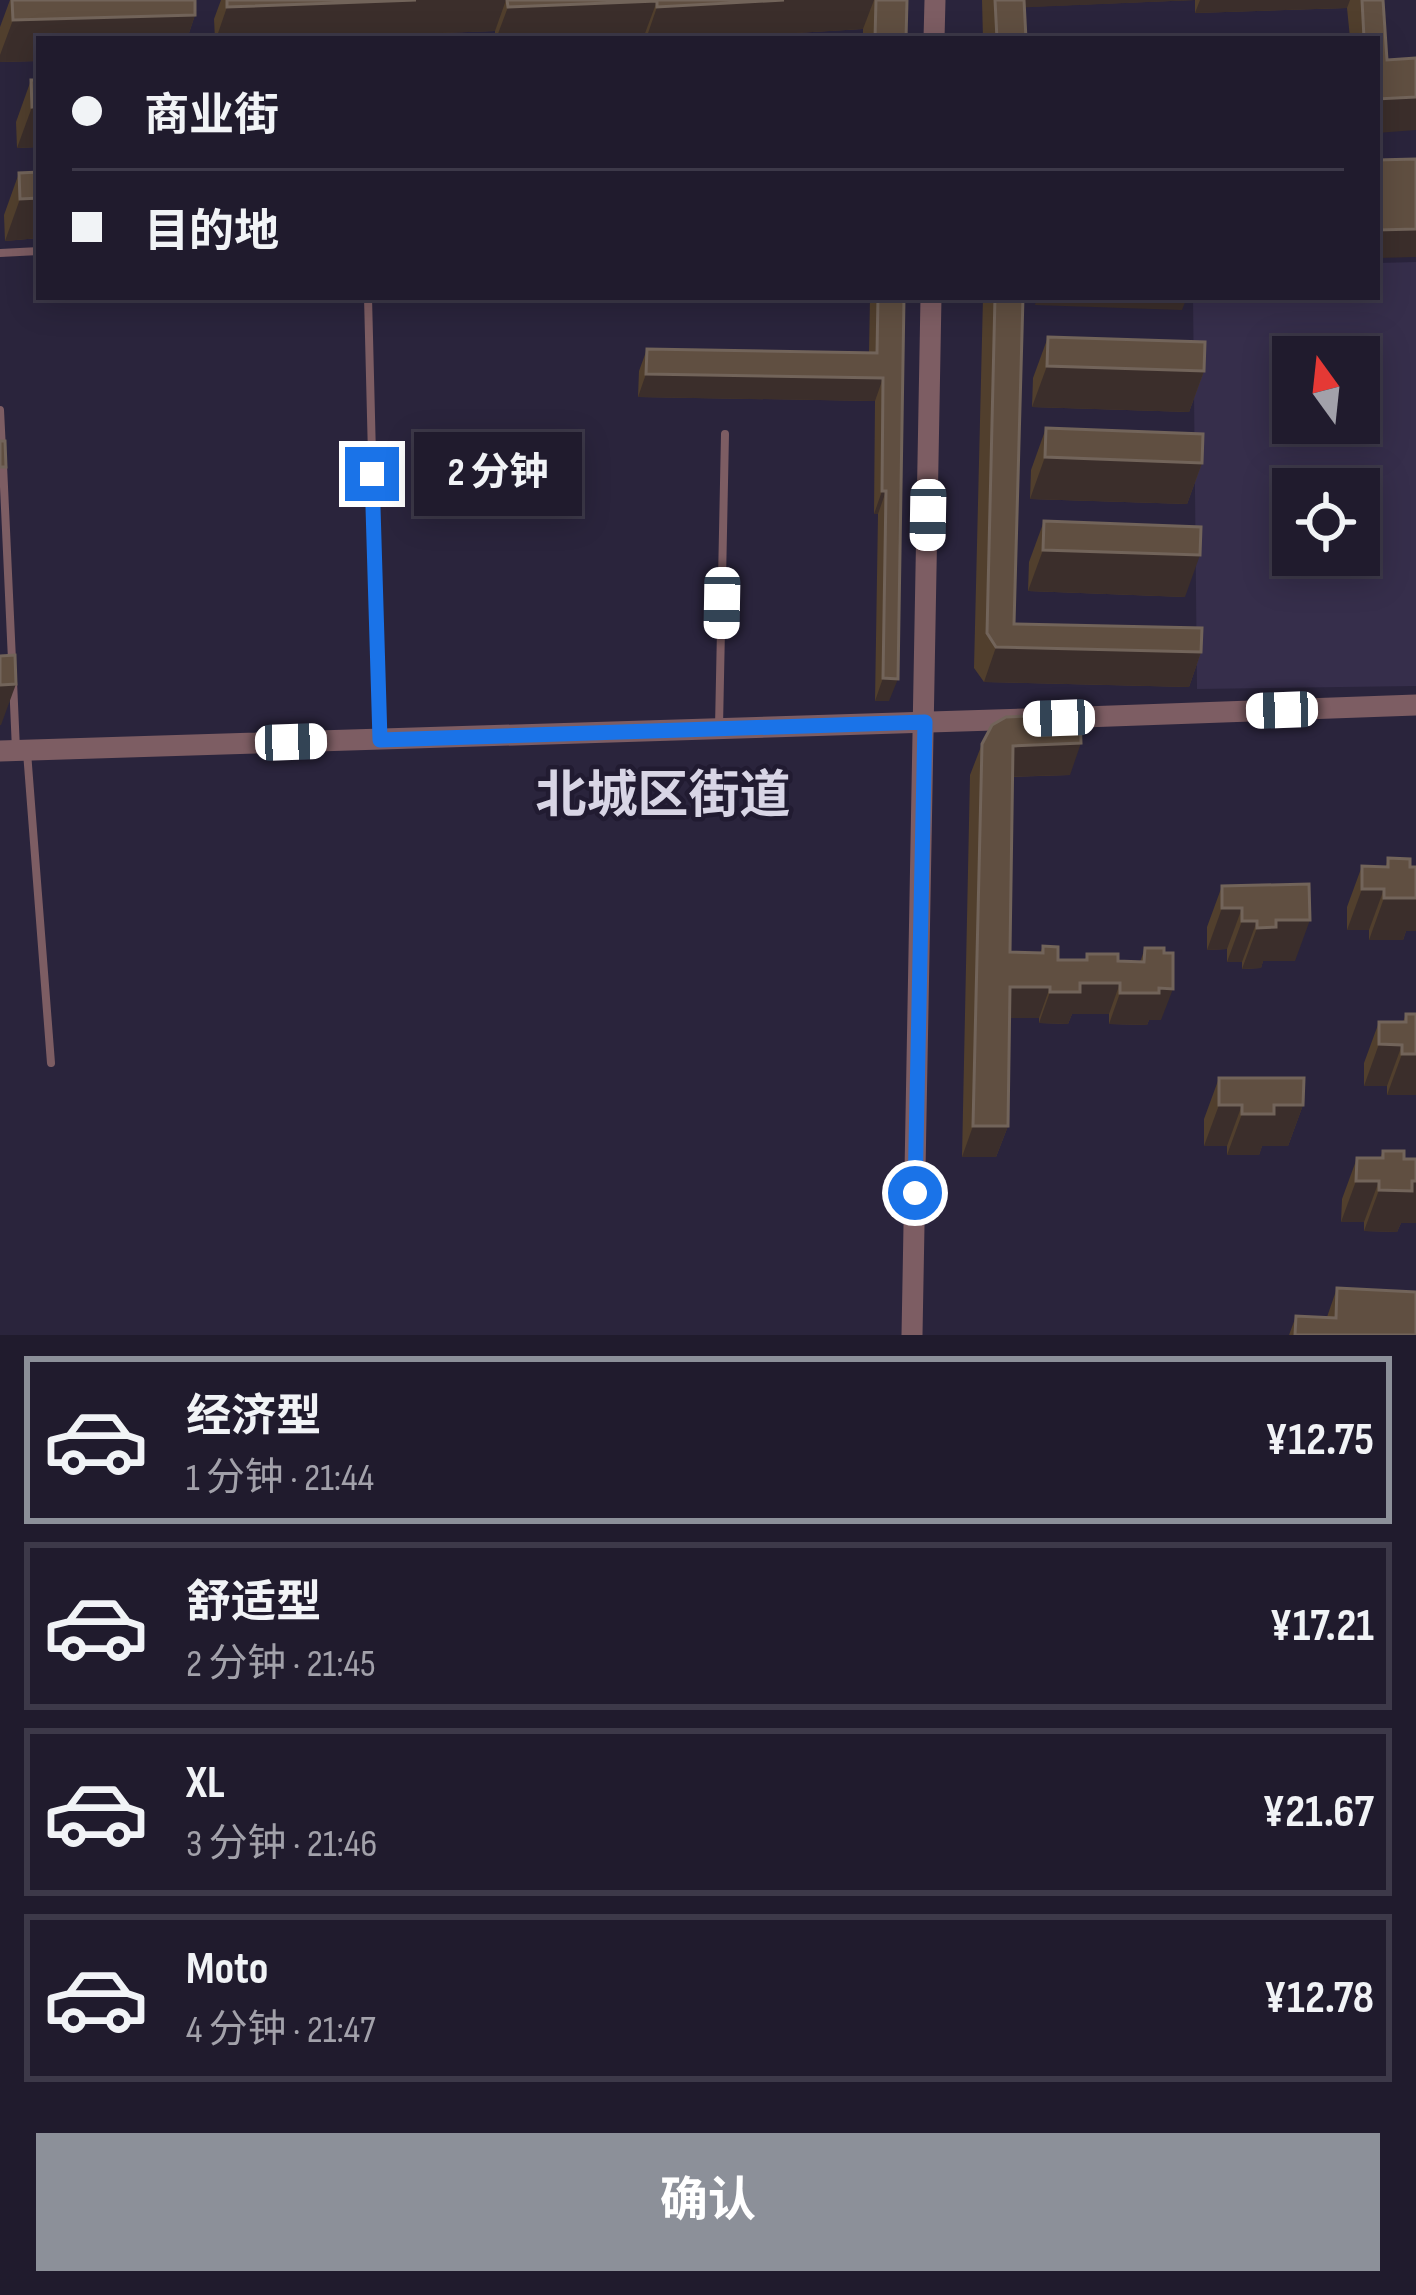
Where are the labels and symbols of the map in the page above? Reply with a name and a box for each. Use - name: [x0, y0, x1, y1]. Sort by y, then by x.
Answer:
- north arrow: [1272, 336, 1380, 444]
- callout: 2 分钟: [414, 432, 582, 516]
- route end: [345, 447, 399, 501]
- car: [909, 479, 947, 551]
- car: [703, 567, 741, 639]
- car: [1245, 691, 1319, 729]
- car: [1022, 699, 1096, 737]
- car: [254, 723, 328, 761]
- district label: 北城区街道: [535, 766, 791, 827]
- route start: [888, 1166, 942, 1220]

